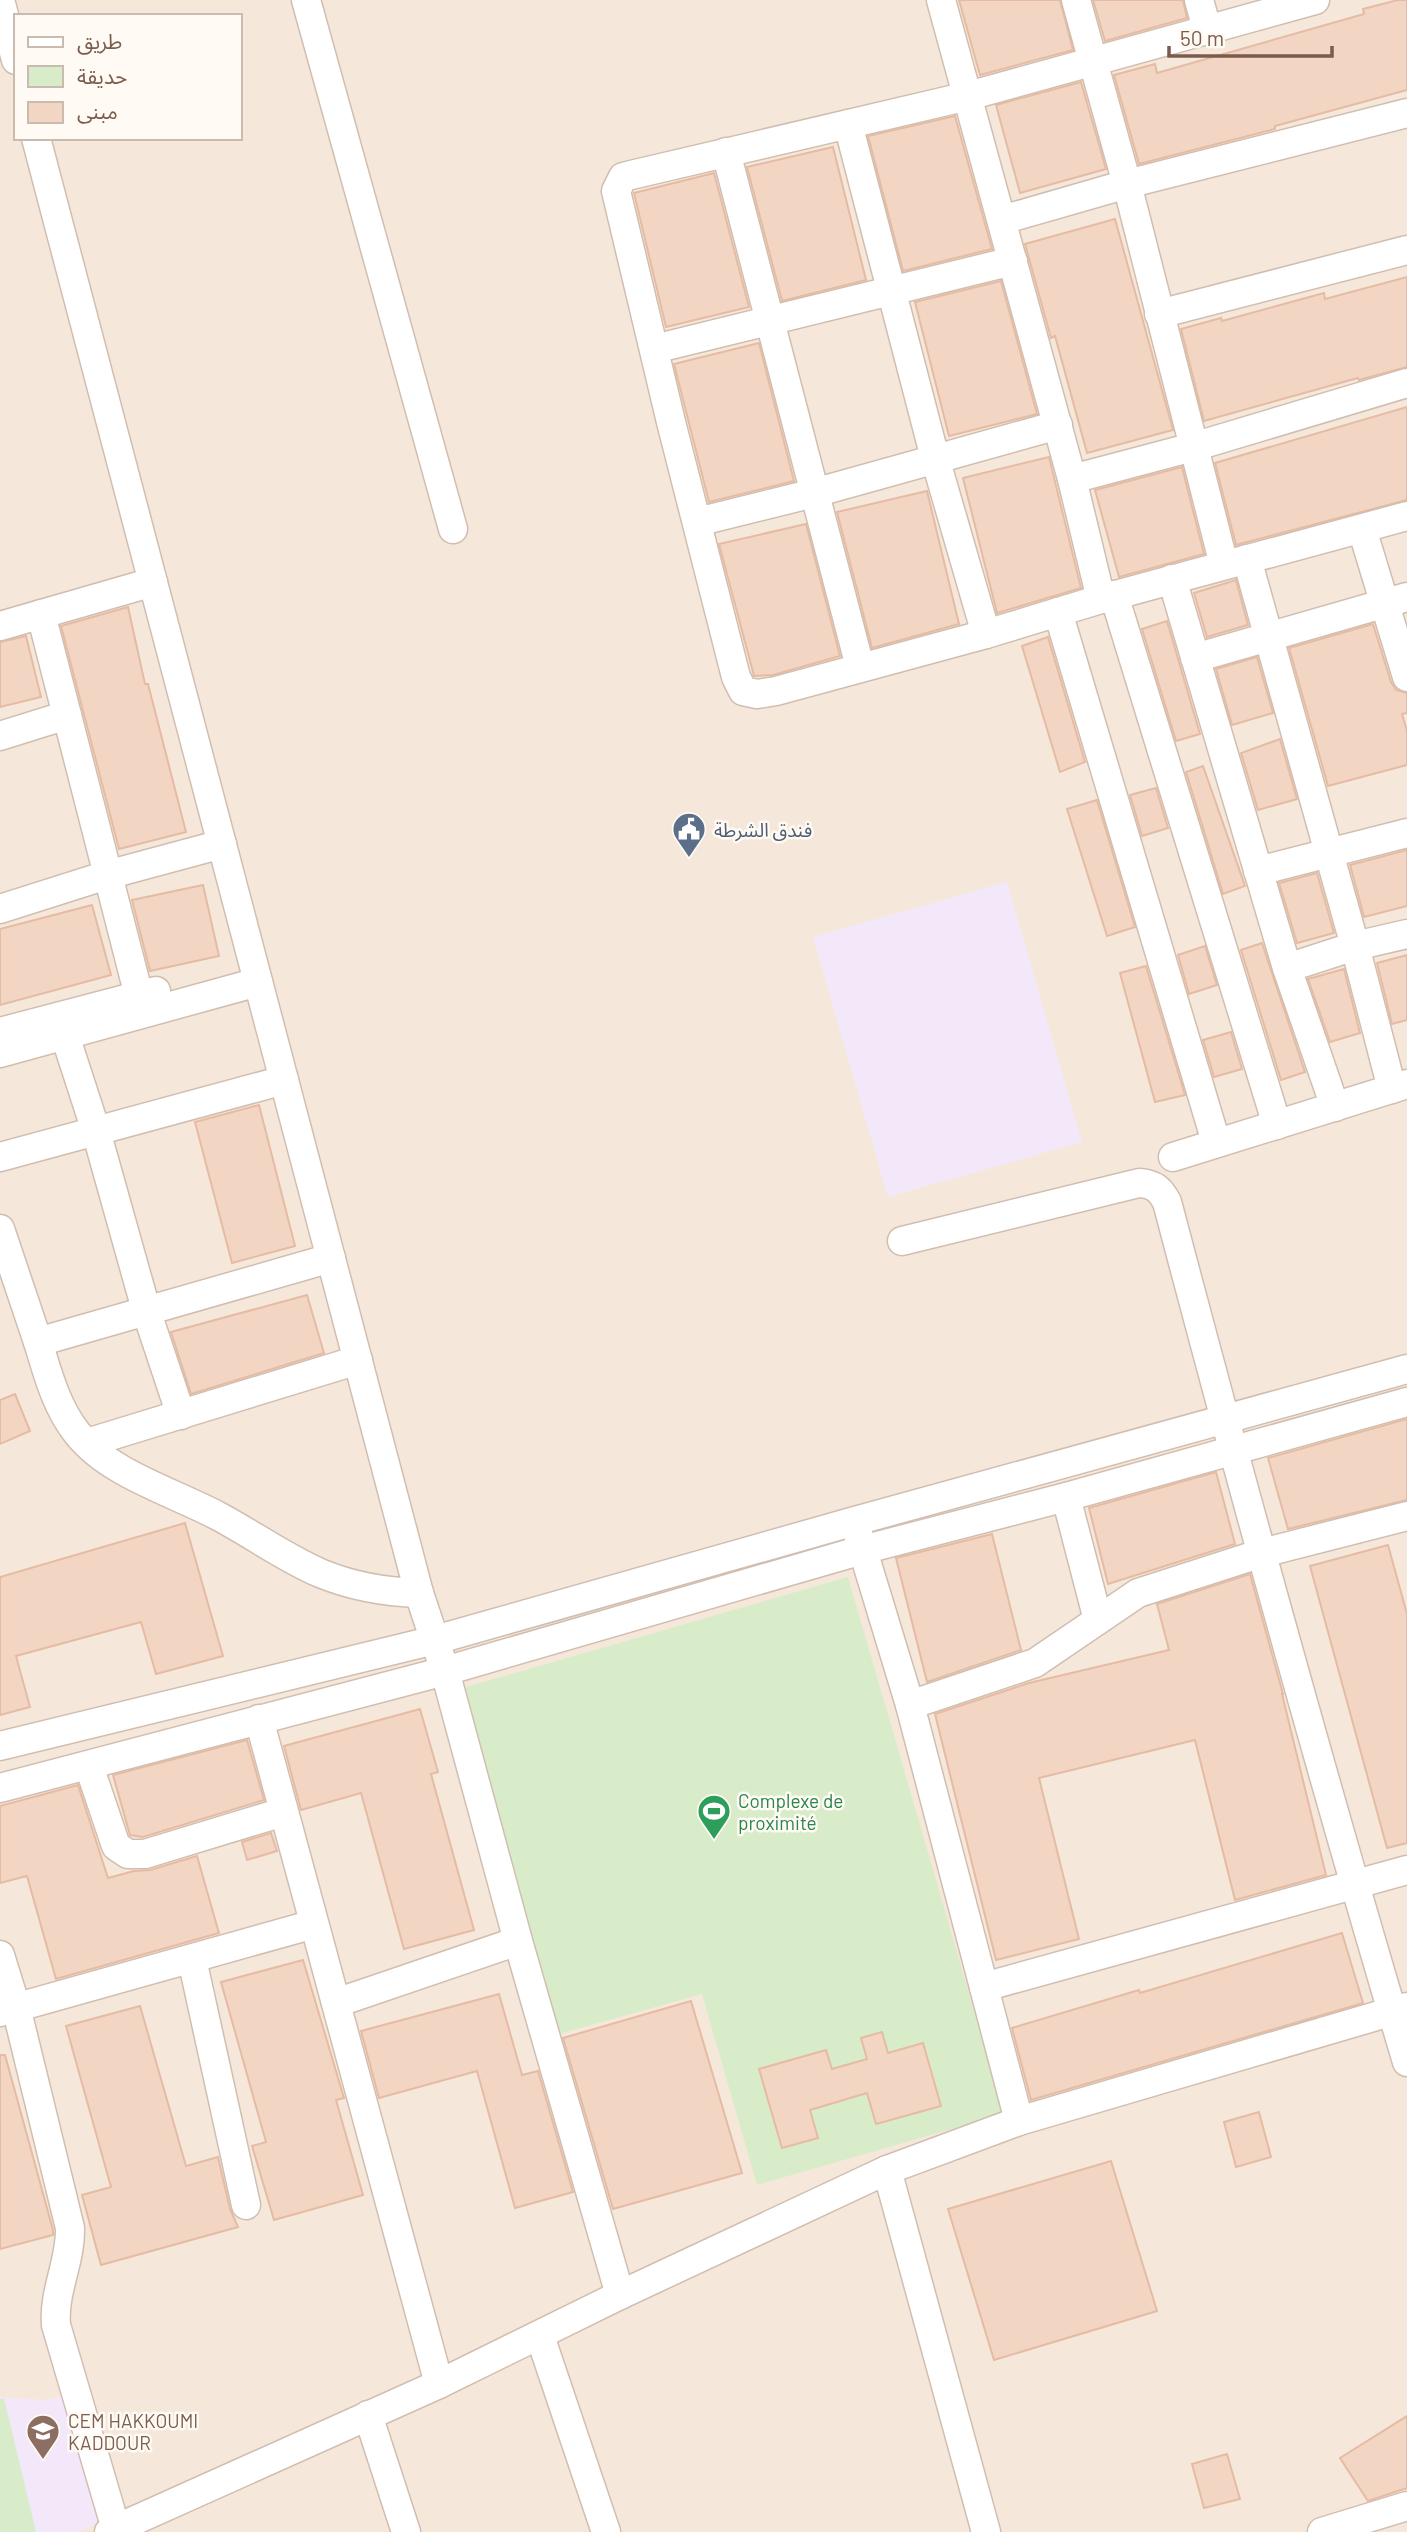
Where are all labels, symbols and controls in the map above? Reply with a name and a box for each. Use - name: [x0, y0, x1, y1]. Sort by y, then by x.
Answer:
- legend: [14, 14, 242, 140]
- scale bar: [1169, 14, 1332, 58]
- text: 50 m: [1180, 25, 1224, 50]
- text: طريق: [77, 28, 122, 55]
- text: حديقة: [77, 63, 127, 88]
- text: مبنى: [77, 98, 118, 124]
- public building icon: فندق الشرطة: [670, 810, 708, 859]
- place label: فندق الشرطة: [714, 818, 812, 842]
- place label: Complexe de proximité: [738, 1789, 843, 1834]
- sports icon: Complexe de proximité: [695, 1792, 733, 1841]
- place label: CEM HAKKOUMI KADDOUR: [68, 2409, 198, 2454]
- school or university icon: CEM HAKKOUMI KADDOUR: [24, 2412, 62, 2461]

